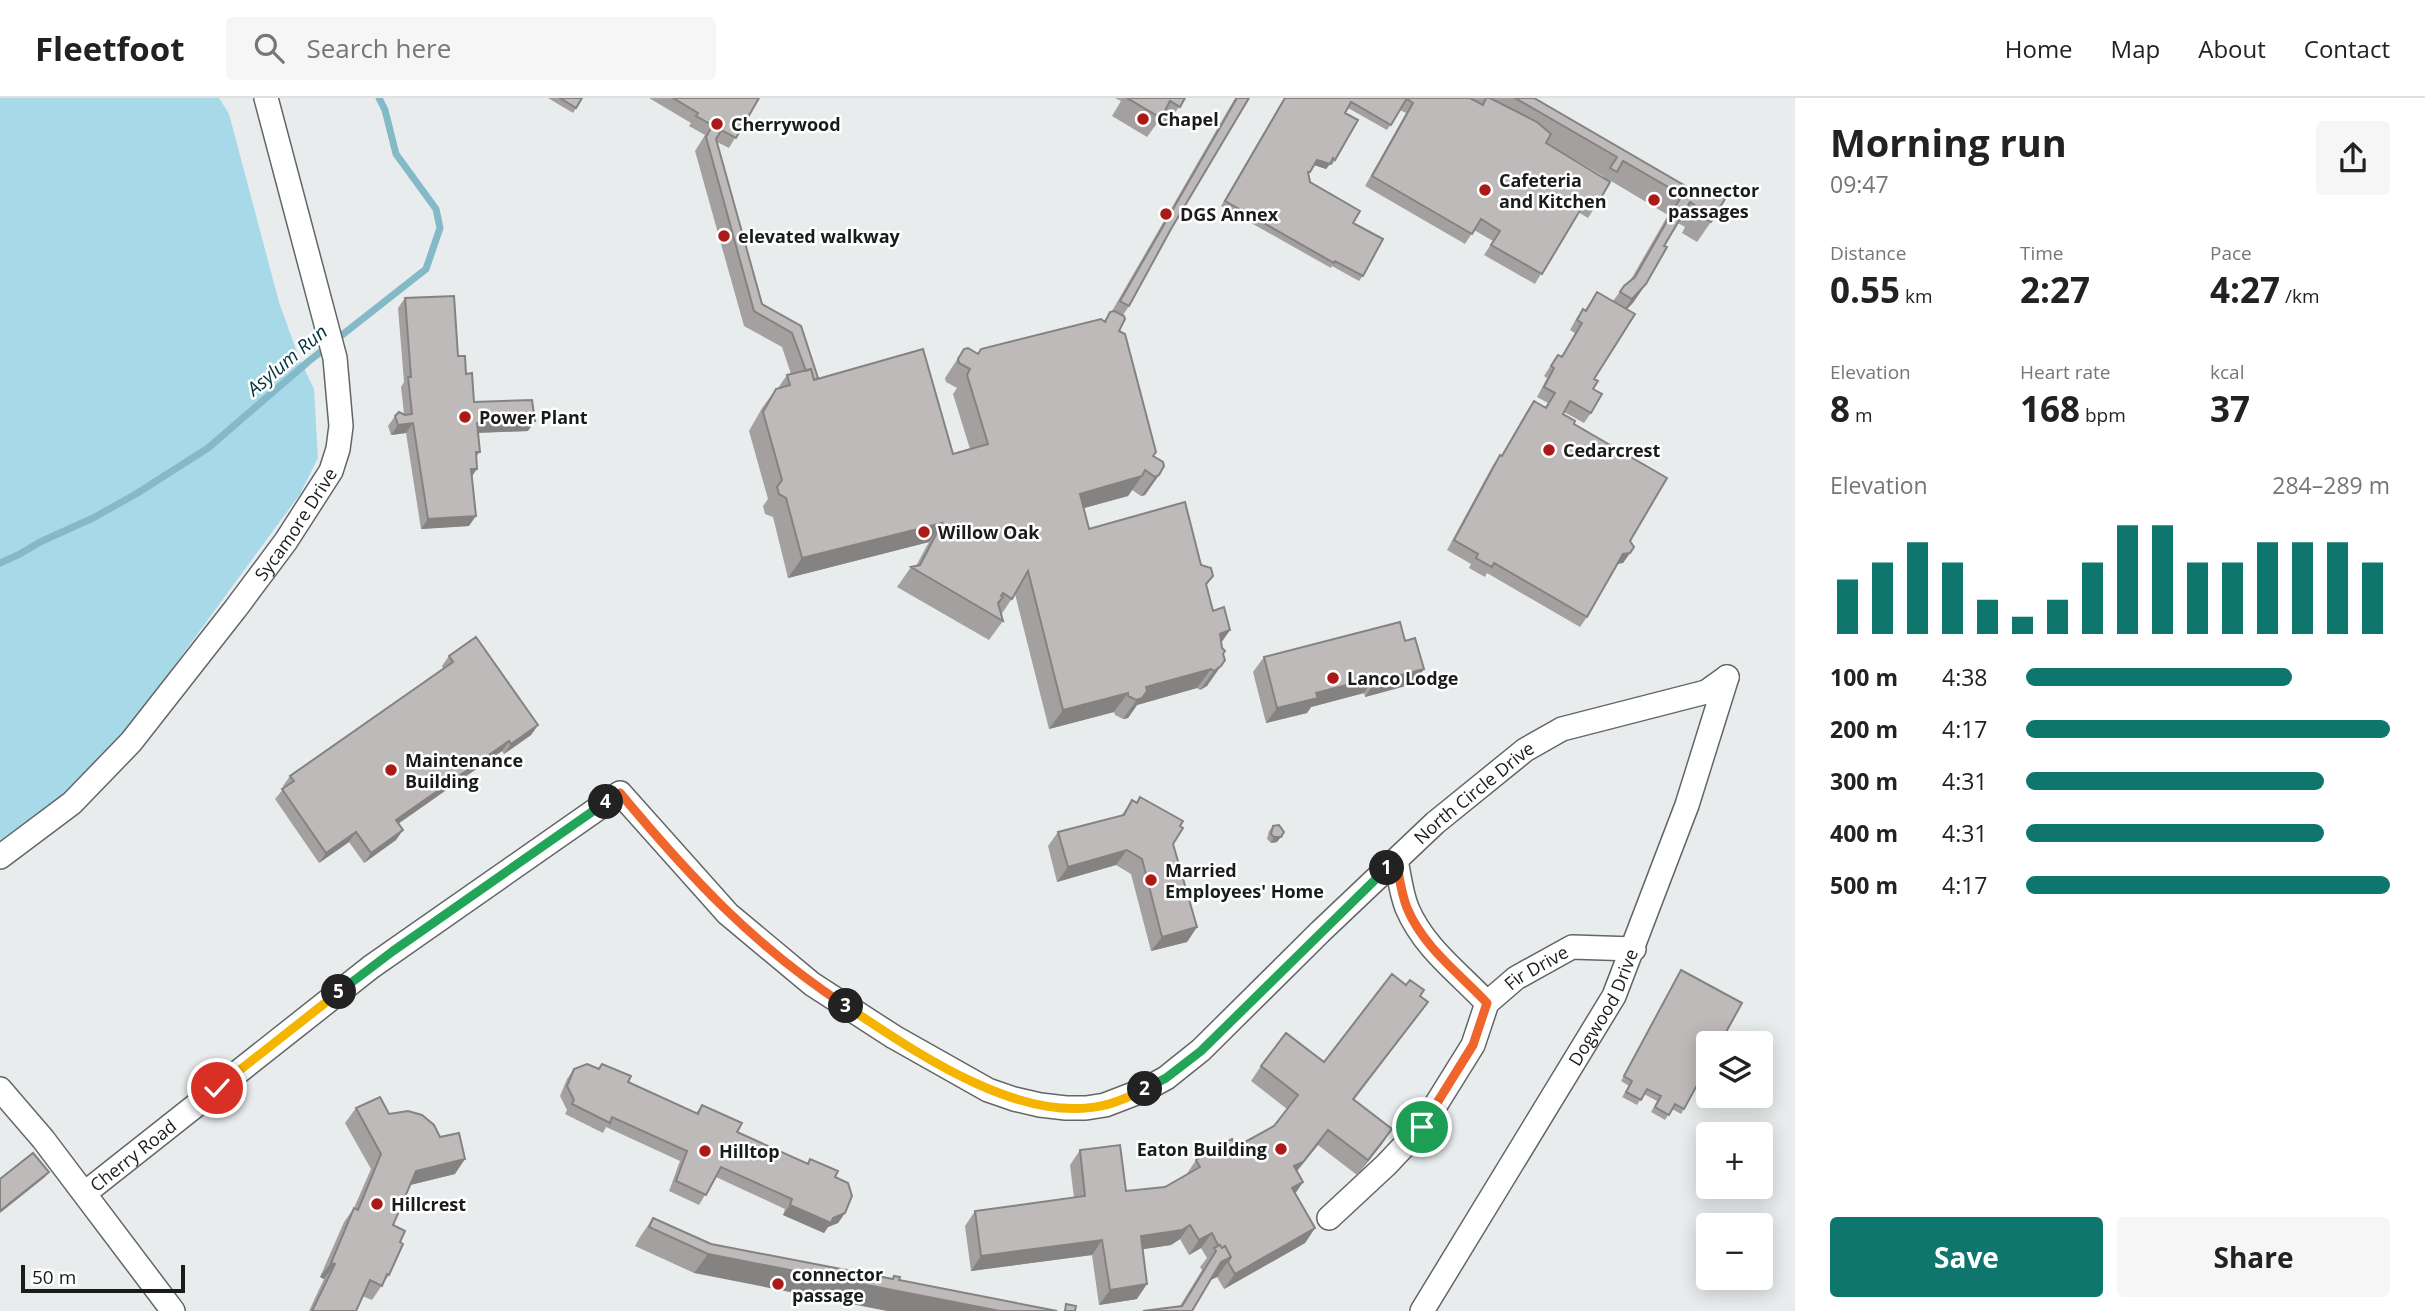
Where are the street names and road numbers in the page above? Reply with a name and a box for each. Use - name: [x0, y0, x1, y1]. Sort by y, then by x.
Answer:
- street label: Sycamore Drive: [249, 463, 342, 585]
- street label: North Circle Drive: [1408, 736, 1538, 849]
- street label: Fir Drive: [1499, 940, 1572, 995]
- street label: Dogwood Drive: [1562, 945, 1643, 1070]
- street label: Cherry Road: [85, 1114, 181, 1197]

